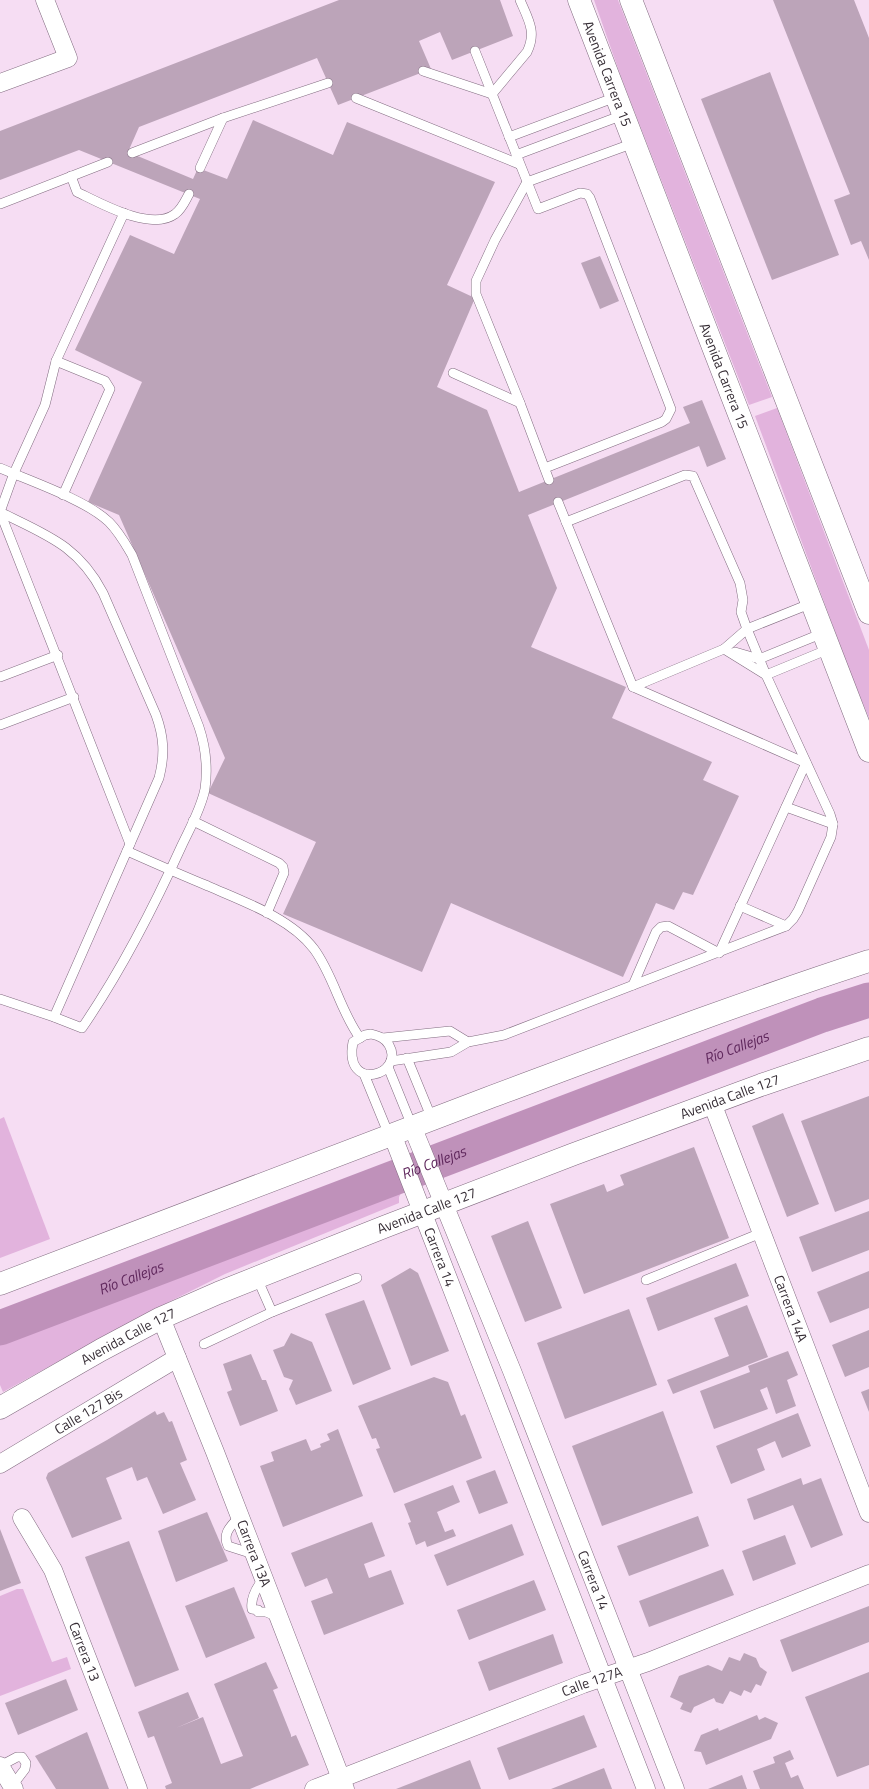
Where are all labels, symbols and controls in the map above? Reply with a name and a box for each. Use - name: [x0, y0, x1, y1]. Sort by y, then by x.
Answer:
- street label: Avenida Carrera 15: [578, 18, 638, 130]
- street label: Avenida Carrera 15: [695, 320, 755, 432]
- water label: Río Callejas: [701, 1024, 773, 1070]
- street label: Avenida Calle 127: [677, 1068, 782, 1124]
- water label: Río Callejas: [398, 1139, 471, 1185]
- street label: Avenida Calle 127: [374, 1182, 479, 1239]
- street label: Carrera 14: [419, 1224, 461, 1290]
- water label: Río Callejas: [95, 1254, 168, 1300]
- street label: Carrera 14A: [769, 1272, 814, 1345]
- street label: Avenida Calle 127: [77, 1302, 179, 1370]
- street label: Calle 127 Bis: [50, 1382, 126, 1439]
- street label: Carrera 13A: [232, 1516, 277, 1590]
- street label: Carrera 14: [573, 1547, 615, 1613]
- street label: Carrera 13: [64, 1619, 106, 1684]
- street label: Calle 127A: [558, 1660, 625, 1701]

